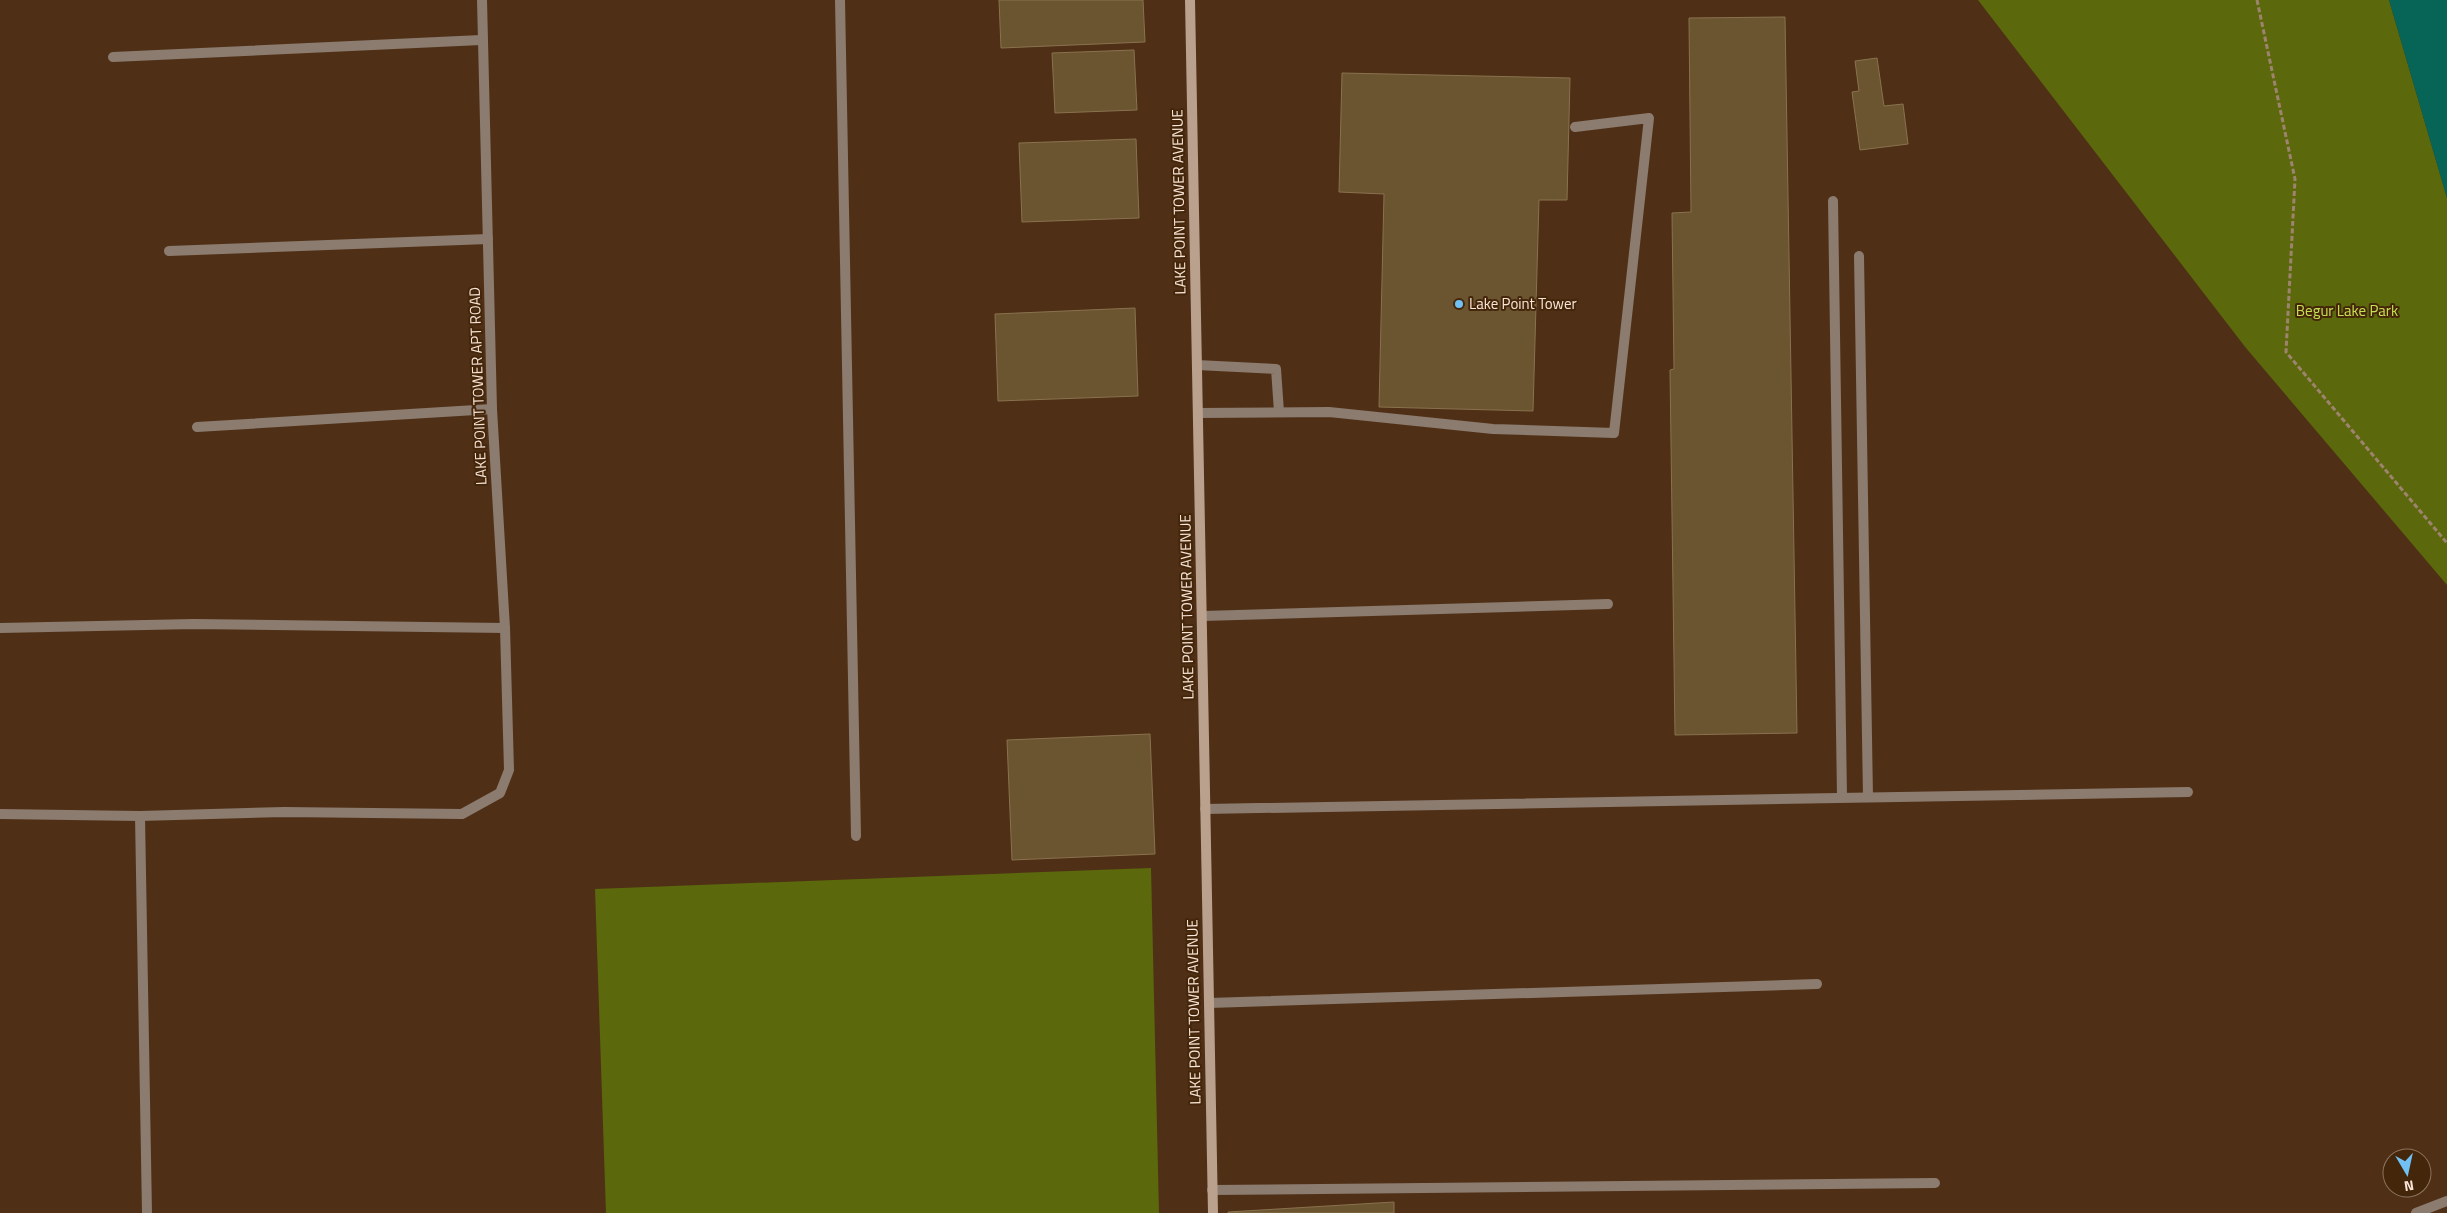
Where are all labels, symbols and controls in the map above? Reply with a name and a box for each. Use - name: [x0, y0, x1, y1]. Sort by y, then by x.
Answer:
- street label: LAKE POINT TOWER AVENUE: [1165, 109, 1192, 295]
- street label: LAKE POINT TOWER APT ROAD: [463, 287, 492, 485]
- place label: Lake Point Tower: [1469, 292, 1577, 315]
- marker: Lake Point Tower: [1453, 298, 1465, 310]
- park label: Begur Lake Park: [2296, 299, 2398, 322]
- street label: LAKE POINT TOWER AVENUE: [1173, 514, 1200, 700]
- street label: LAKE POINT TOWER AVENUE: [1180, 919, 1207, 1105]
- north arrow: [2382, 1148, 2432, 1198]
- text: N: [2403, 1175, 2416, 1197]

